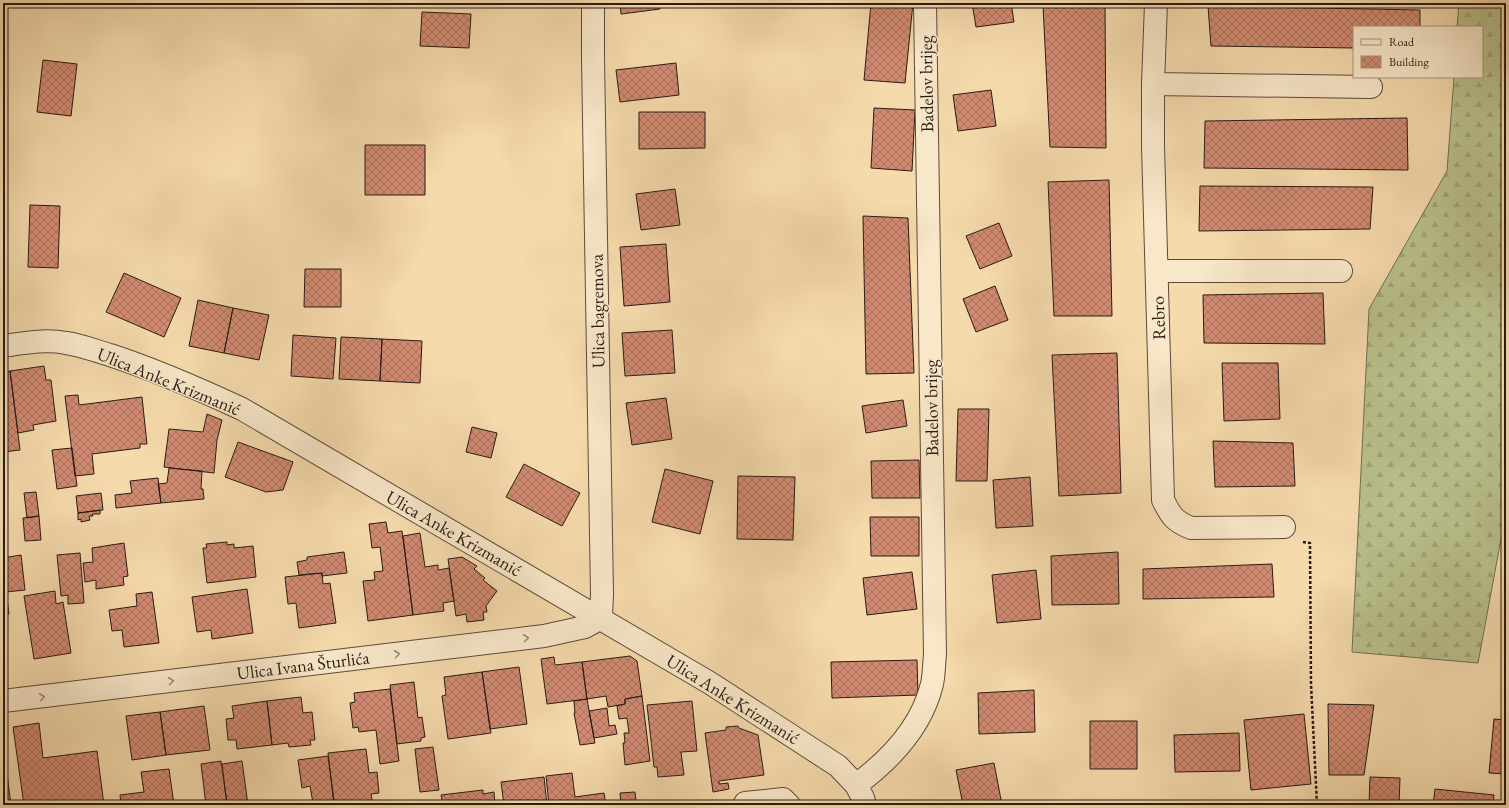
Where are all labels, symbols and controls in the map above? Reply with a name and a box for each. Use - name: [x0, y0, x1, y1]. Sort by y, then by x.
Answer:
- legend: [1353, 26, 1483, 78]
- text: Road: [1389, 34, 1415, 50]
- street label: Badelov brijeg: [914, 35, 938, 133]
- text: Building: [1389, 54, 1430, 70]
- street label: Ulica bagremova: [584, 253, 609, 368]
- street label: Rebro: [1146, 295, 1170, 340]
- street label: Ulica Anke Krizmanić: [94, 342, 244, 420]
- street label: Badelov brijeg: [919, 359, 943, 457]
- street label: Ulica Anke Krizmanić: [382, 485, 526, 581]
- one-way arrow: [523, 634, 529, 643]
- street label: Ulica Ivana Šturlića: [235, 645, 371, 685]
- one-way arrow: [394, 649, 400, 658]
- street label: Ulica Anke Krizmanić: [662, 649, 804, 749]
- one-way arrow: [168, 677, 174, 686]
- one-way arrow: [39, 692, 45, 701]

